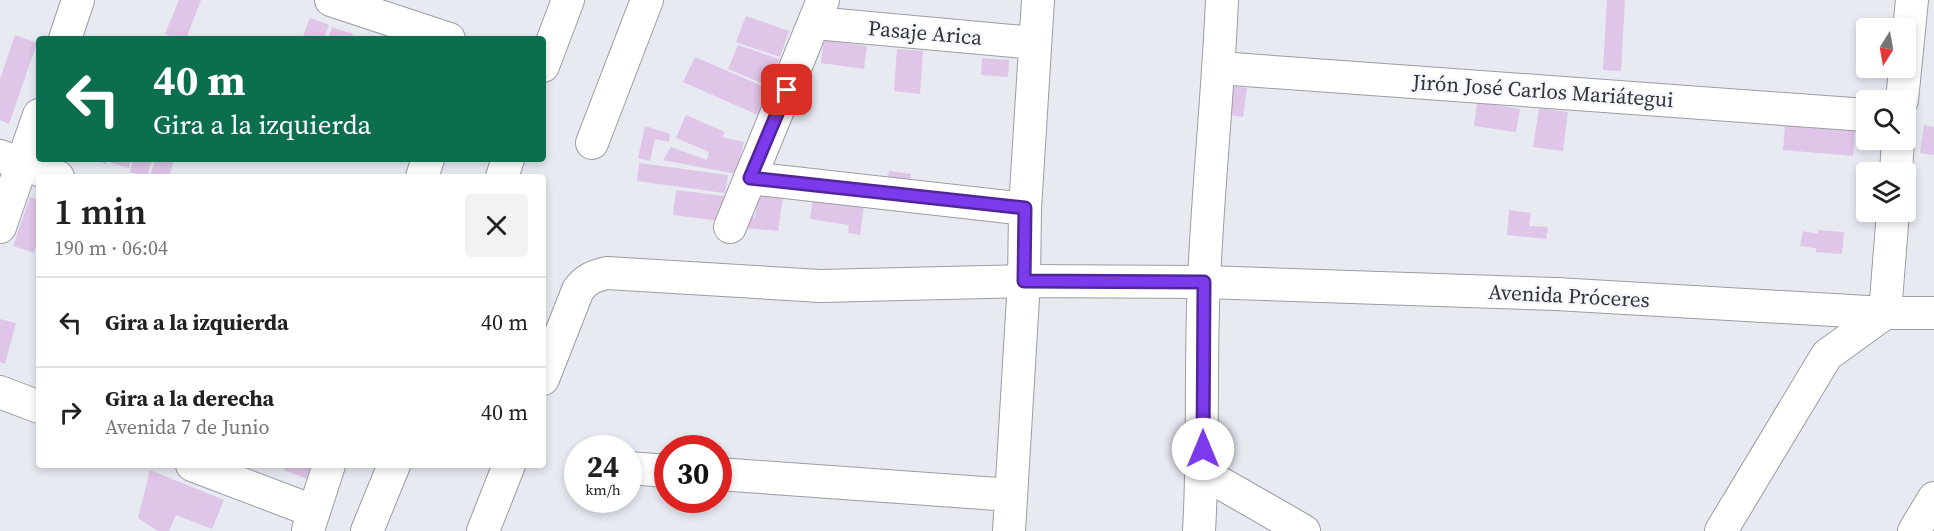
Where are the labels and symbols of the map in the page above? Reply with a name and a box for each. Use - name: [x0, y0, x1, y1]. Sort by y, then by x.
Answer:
- street label: Pasaje Arica: [867, 13, 984, 52]
- north arrow: [1856, 18, 1916, 78]
- pin: [761, 64, 812, 115]
- street label: Jirón José Carlos Mariátegui: [1411, 67, 1675, 114]
- street label: Avenida Próceres: [1488, 277, 1651, 314]
- position arrow: [1171, 417, 1235, 481]
- speed limit sign: 30: [654, 435, 732, 513]

